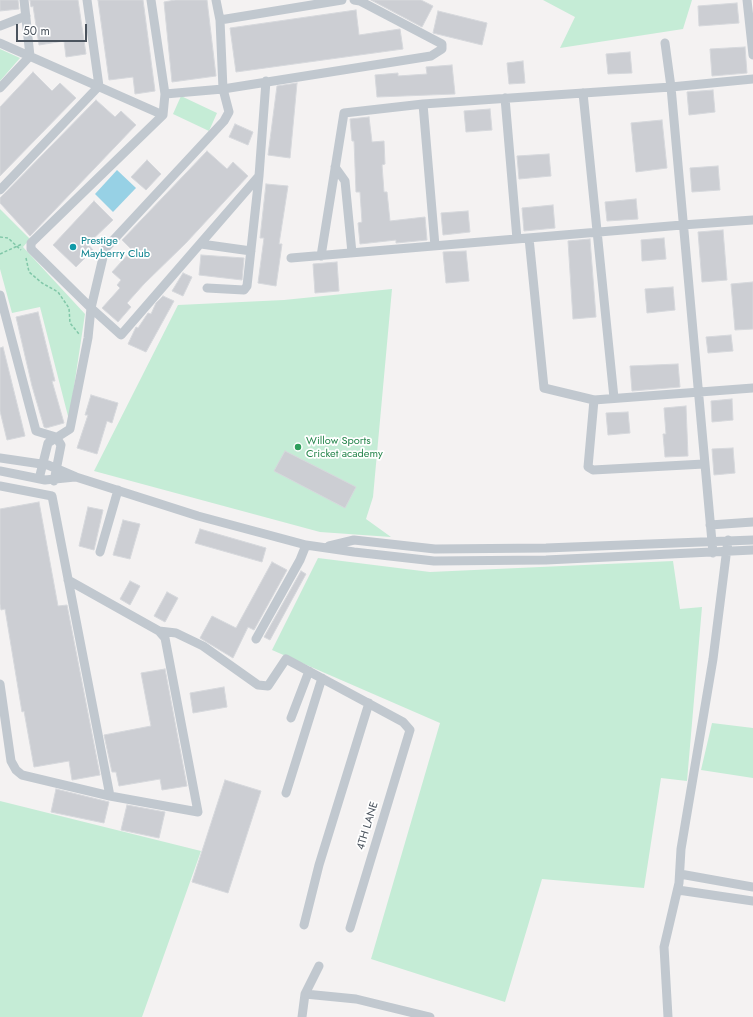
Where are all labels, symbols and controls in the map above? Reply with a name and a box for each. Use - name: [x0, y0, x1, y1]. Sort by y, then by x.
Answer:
- scale bar: [18, 16, 89, 42]
- text: 50 m: [23, 22, 50, 40]
- place label: Prestige Mayberry Club: [81, 234, 150, 260]
- marker: Prestige Mayberry Club: [68, 242, 78, 252]
- place label: Willow Sports Cricket academy: [306, 434, 383, 460]
- marker: Willow Sports Cricket academy: [293, 442, 303, 452]
- street label: 4TH LANE: [354, 800, 382, 852]

